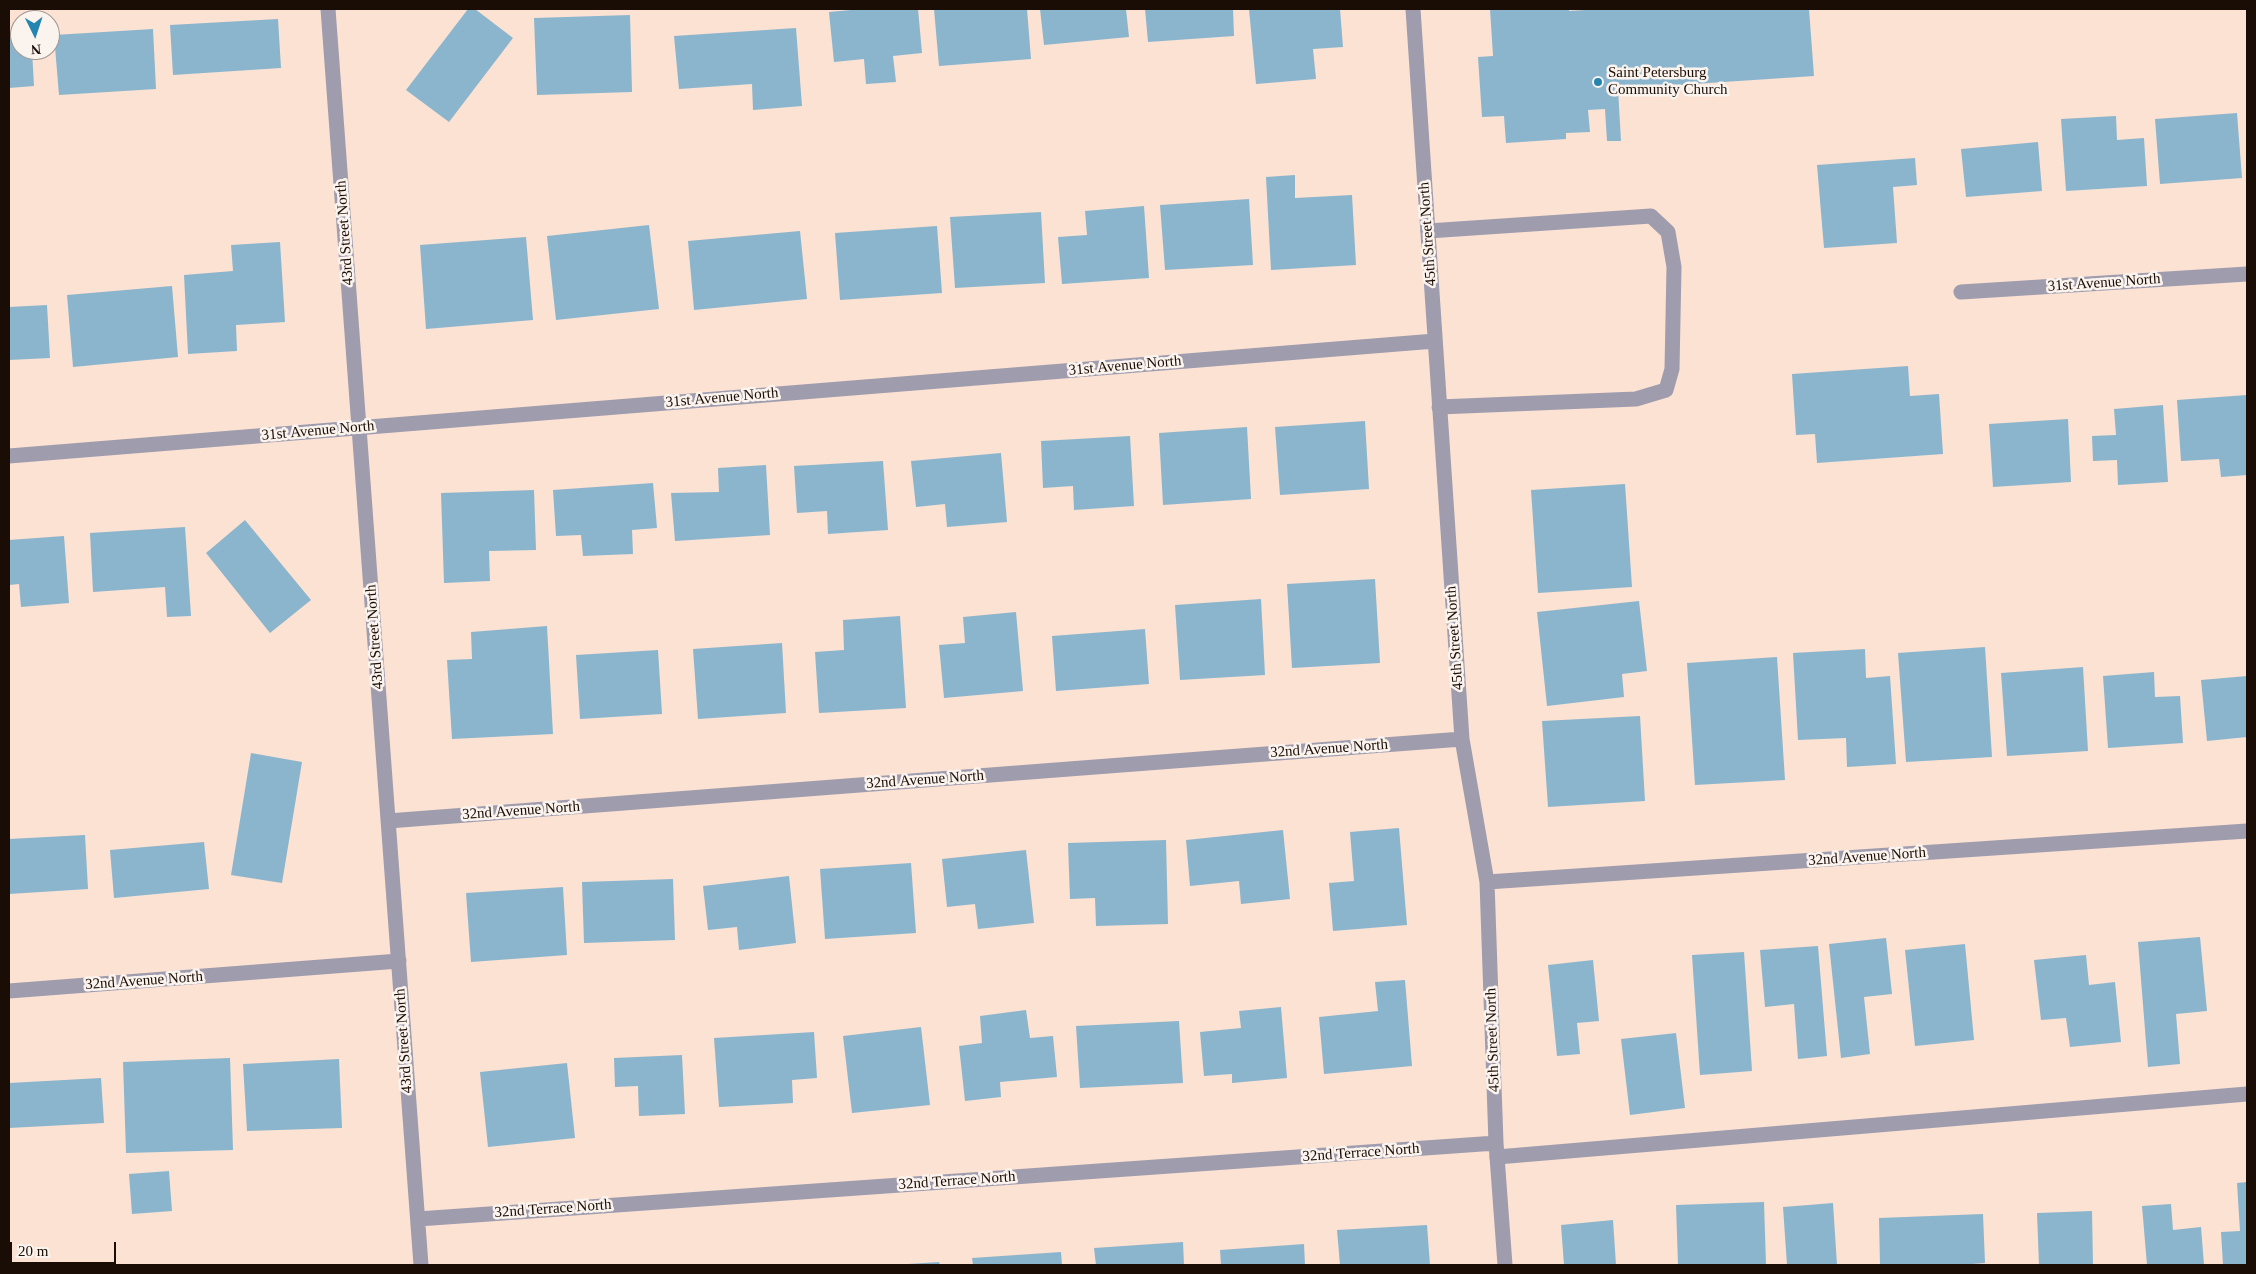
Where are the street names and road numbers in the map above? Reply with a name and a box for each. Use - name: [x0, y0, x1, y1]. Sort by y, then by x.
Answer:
- street label: 43rd Street North: [332, 180, 358, 286]
- street label: 45th Street North: [1415, 181, 1441, 287]
- street label: 31st Avenue North: [2047, 270, 2161, 296]
- street label: 31st Avenue North: [1068, 352, 1182, 380]
- street label: 31st Avenue North: [665, 384, 779, 412]
- street label: 31st Avenue North: [261, 417, 375, 445]
- street label: 43rd Street North: [362, 584, 388, 690]
- street label: 45th Street North: [1442, 585, 1468, 691]
- street label: 32nd Avenue North: [1270, 736, 1388, 762]
- street label: 32nd Avenue North: [866, 767, 984, 793]
- street label: 32nd Avenue North: [462, 798, 580, 824]
- street label: 32nd Avenue North: [1808, 844, 1926, 870]
- street label: 32nd Avenue North: [85, 968, 203, 994]
- street label: 43rd Street North: [391, 988, 417, 1094]
- street label: 45th Street North: [1482, 988, 1504, 1092]
- street label: 32nd Terrace North: [1302, 1140, 1420, 1166]
- street label: 32nd Terrace North: [898, 1168, 1016, 1194]
- street label: 32nd Terrace North: [494, 1196, 612, 1222]

